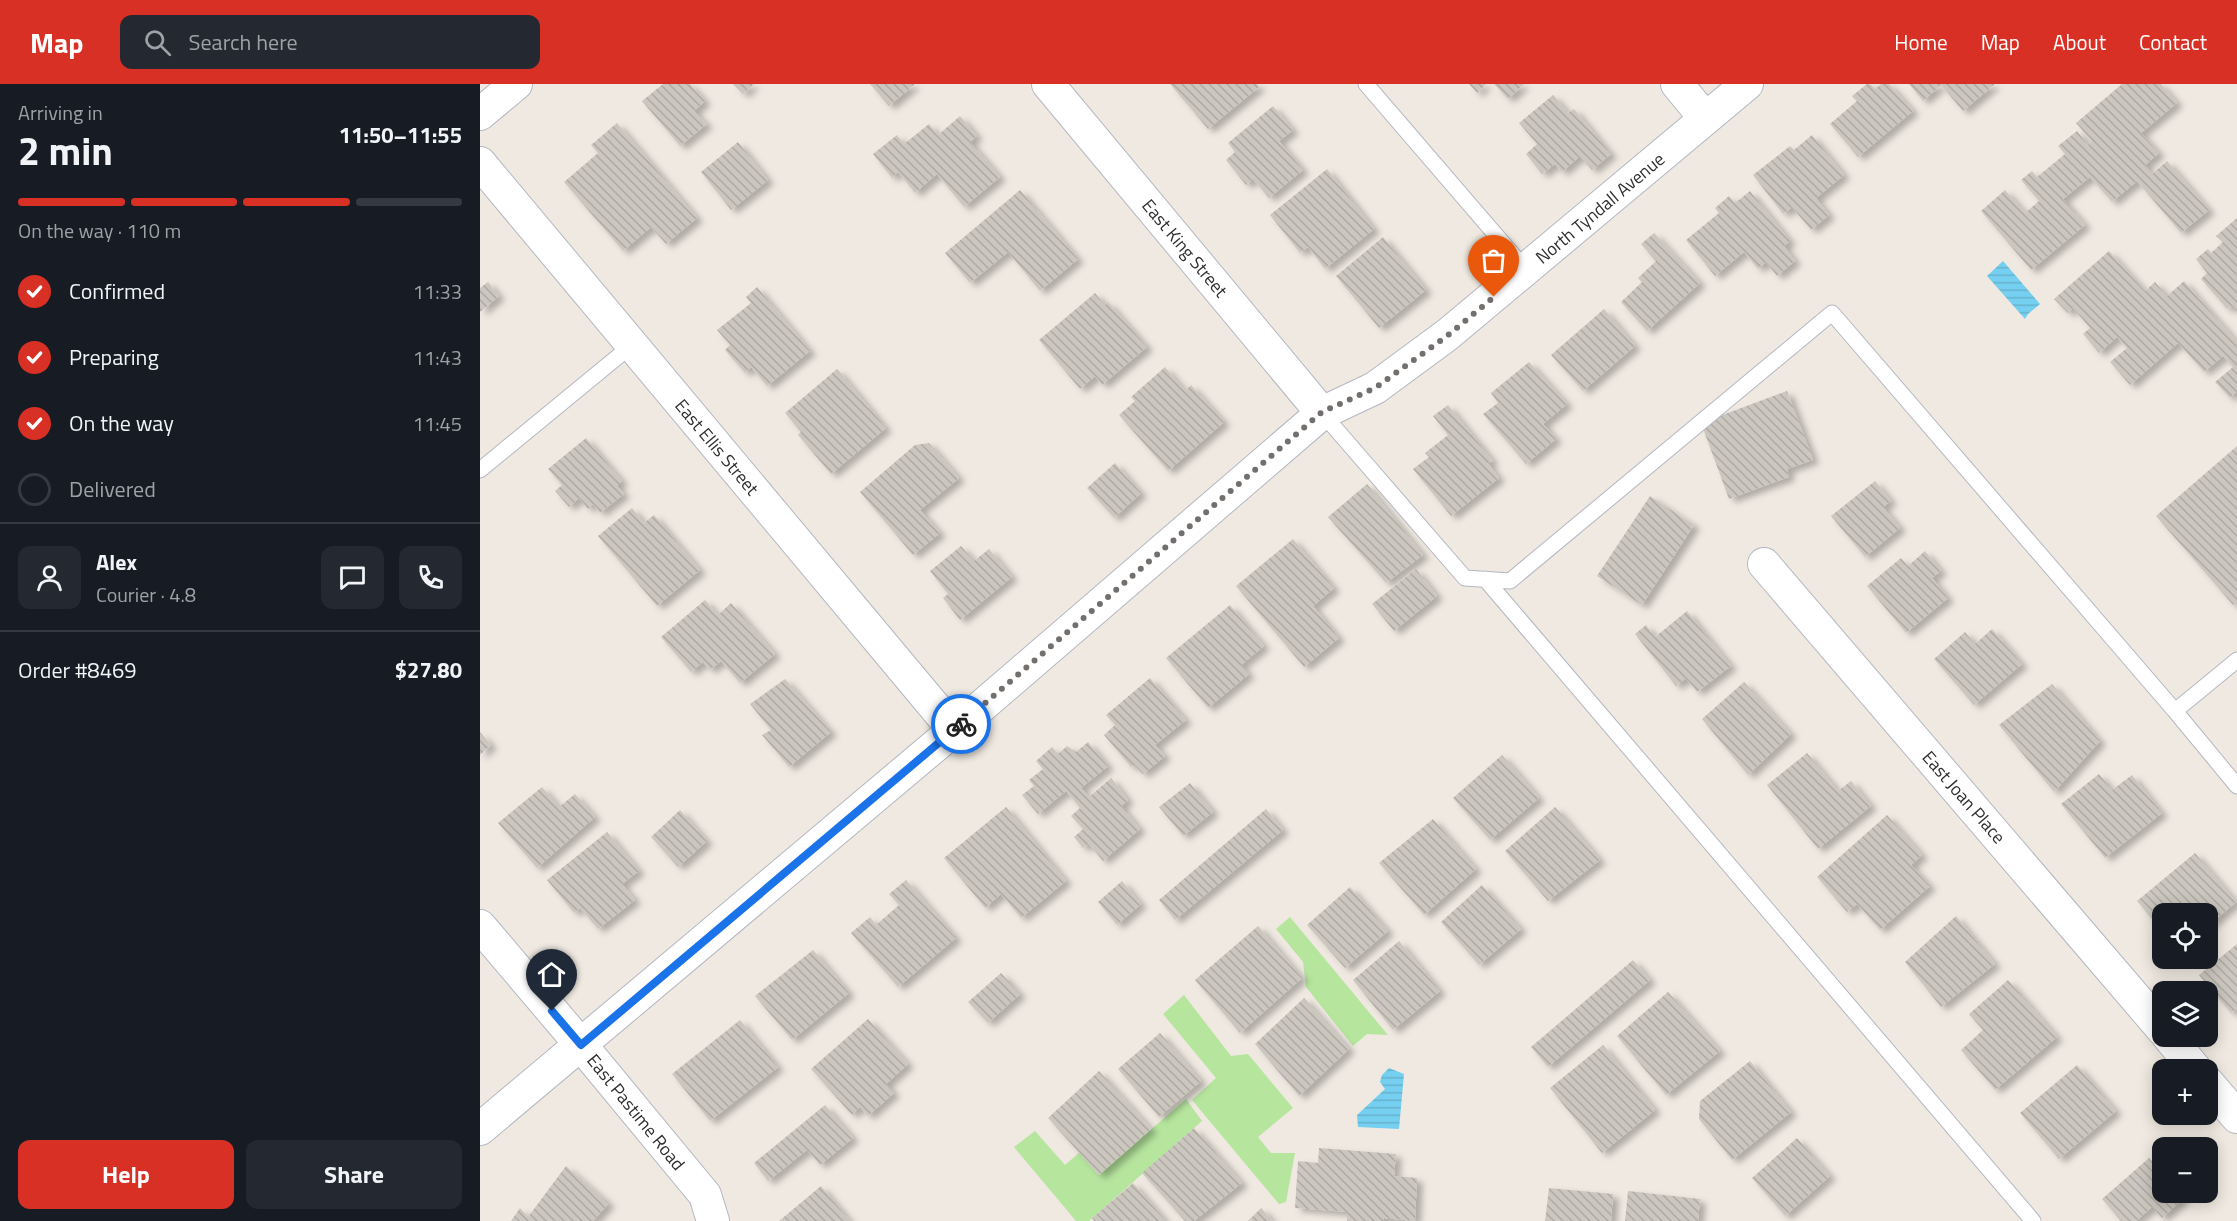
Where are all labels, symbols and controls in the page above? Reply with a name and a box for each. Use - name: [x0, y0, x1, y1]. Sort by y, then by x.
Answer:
- search box: [120, 15, 540, 69]
- text: Map: [30, 21, 84, 64]
- text: Search here: [189, 25, 298, 59]
- icon: search: [141, 26, 174, 59]
- text: Home: [1894, 26, 1948, 58]
- text: Map: [1981, 26, 2020, 58]
- text: About: [2053, 26, 2106, 58]
- text: Contact: [2139, 26, 2207, 58]
- text: Arriving in: [18, 97, 103, 128]
- text: 11:50–11:55: [339, 118, 462, 152]
- text: 2 min: [18, 121, 113, 180]
- street label: North Tyndall Avenue: [1529, 146, 1671, 270]
- street label: East King Street: [1136, 193, 1235, 304]
- text: On the way · 110 m: [18, 215, 181, 246]
- pin: [1468, 235, 1519, 297]
- icon: bag: [1477, 244, 1510, 277]
- text: Confirmed: [69, 274, 165, 308]
- icon: check: [18, 275, 51, 308]
- text: 11:33: [413, 276, 462, 307]
- text: Preparing: [69, 340, 159, 374]
- icon: check: [18, 341, 51, 374]
- text: 11:43: [413, 342, 462, 373]
- street label: East Ellis Street: [669, 393, 766, 502]
- text: On the way: [69, 406, 174, 440]
- icon: check: [18, 407, 51, 440]
- text: 11:45: [413, 408, 462, 439]
- text: Delivered: [69, 472, 156, 506]
- text: Alex: [96, 545, 137, 579]
- button: person: [18, 546, 81, 609]
- button: chat: [321, 546, 384, 609]
- button: phone: [399, 546, 462, 609]
- text: Courier · 4.8: [96, 579, 196, 610]
- text: Order #8469: [18, 653, 137, 687]
- text: $27.80: [395, 653, 462, 687]
- courier: [931, 694, 991, 754]
- icon: bike: [945, 708, 978, 741]
- street label: East Joan Place: [1916, 745, 2012, 849]
- map controls: [2152, 903, 2218, 1203]
- button: locate: [2152, 903, 2218, 969]
- pin: [526, 949, 577, 1011]
- icon: home: [535, 958, 568, 991]
- button: layers: [2152, 981, 2218, 1047]
- street label: East Pastime Road: [581, 1048, 691, 1176]
- button: +: [2152, 1059, 2218, 1125]
- button: −: [2152, 1137, 2218, 1203]
- button: Help: [18, 1140, 234, 1209]
- button: Share: [246, 1140, 462, 1209]

